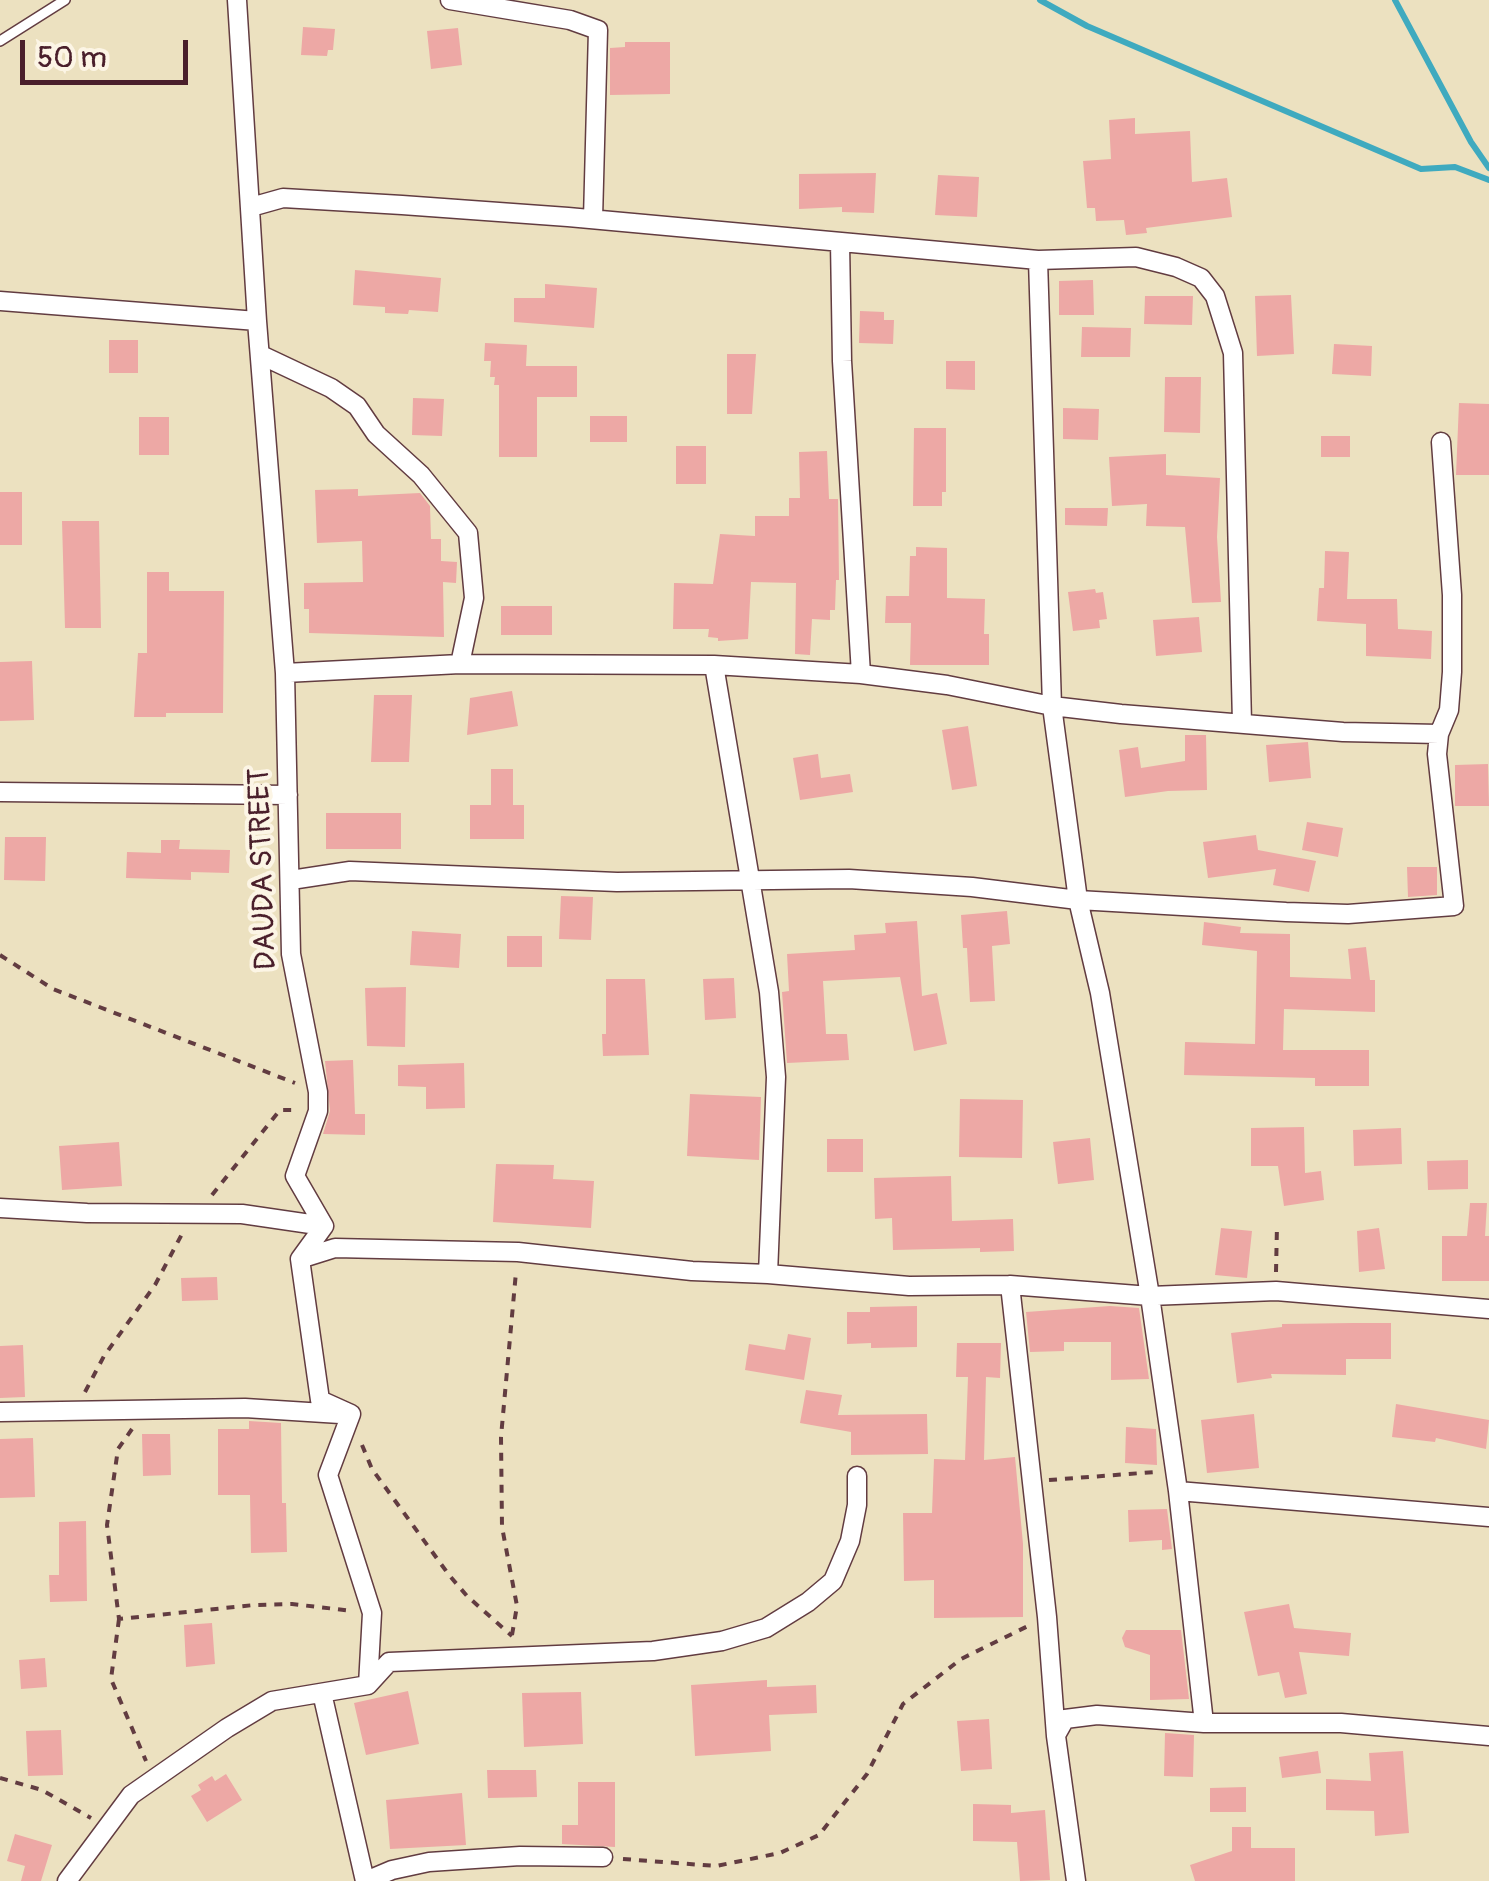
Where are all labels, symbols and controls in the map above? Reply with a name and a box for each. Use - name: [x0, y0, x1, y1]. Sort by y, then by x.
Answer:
- scale bar: [25, 20, 192, 82]
- text: 50 m: [37, 39, 107, 76]
- street label: DAUDA STREET: [242, 767, 286, 971]

